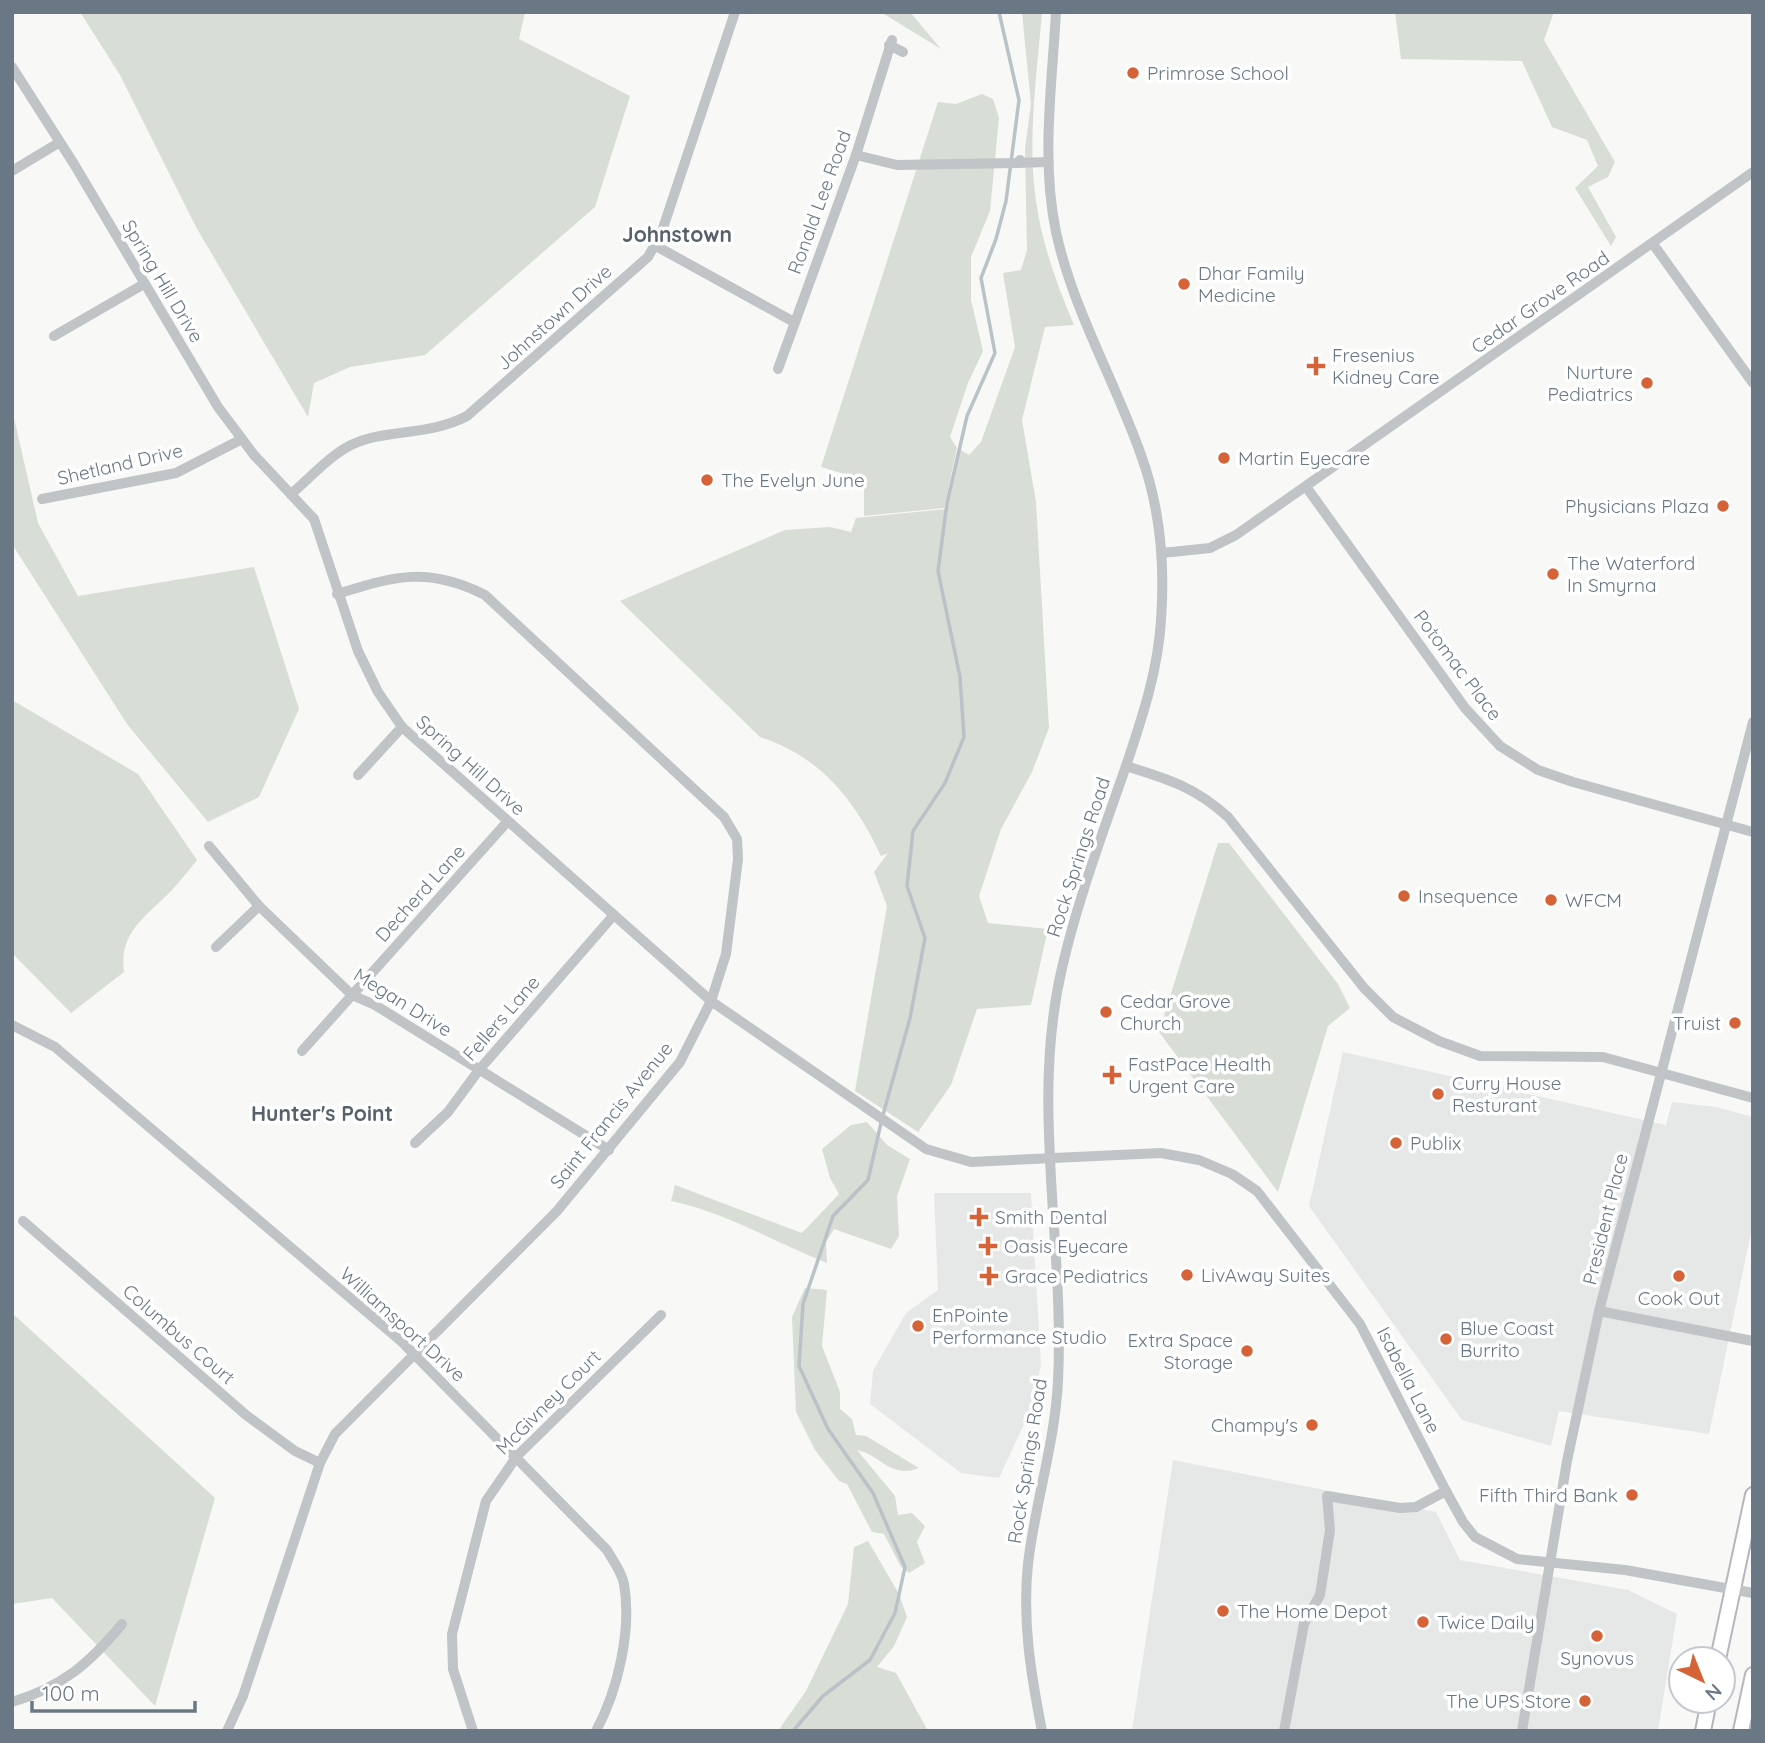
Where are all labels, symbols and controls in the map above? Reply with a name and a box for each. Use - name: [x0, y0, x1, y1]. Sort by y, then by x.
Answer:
- place label: Primrose School: [1147, 61, 1289, 85]
- marker: Primrose School: [1125, 65, 1141, 81]
- street label: Ronald Lee Road: [782, 127, 856, 277]
- street label: Spring Hill Drive: [117, 215, 209, 347]
- district label: Johnstown: [622, 221, 732, 247]
- street label: Cedar Grove Road: [1466, 245, 1614, 359]
- street label: Johnstown Drive: [491, 259, 617, 375]
- place label: Dhar Family Medicine: [1198, 261, 1305, 307]
- marker: Dhar Family Medicine: [1176, 276, 1192, 292]
- place label: Fresenius Kidney Care: [1332, 343, 1440, 389]
- marker: Fresenius Kidney Care: [1306, 356, 1326, 376]
- place label: Nurture Pediatrics: [1547, 360, 1633, 406]
- marker: Nurture Pediatrics: [1639, 375, 1655, 391]
- street label: Shetland Drive: [55, 438, 185, 490]
- place label: Martin Eyecare: [1238, 446, 1370, 470]
- marker: Martin Eyecare: [1216, 450, 1232, 466]
- place label: The Evelyn June: [721, 468, 865, 492]
- marker: The Evelyn June: [699, 472, 715, 488]
- place label: Physicians Plaza: [1565, 494, 1709, 518]
- marker: Physicians Plaza: [1715, 498, 1731, 514]
- place label: The Waterford In Smyrna: [1567, 551, 1695, 597]
- marker: The Waterford In Smyrna: [1545, 566, 1561, 582]
- street label: Potomac Place: [1409, 605, 1507, 725]
- street label: Spring Hill Drive: [411, 710, 531, 820]
- street label: Rock Springs Road: [1041, 774, 1115, 940]
- street label: Decherd Lane: [370, 839, 470, 947]
- place label: Insequence: [1418, 884, 1518, 908]
- marker: Insequence: [1396, 888, 1412, 904]
- place label: WFCM: [1565, 888, 1622, 912]
- marker: WFCM: [1543, 892, 1559, 908]
- street label: Megan Drive: [349, 962, 457, 1042]
- street label: Fellers Lane: [457, 970, 545, 1066]
- place label: Cedar Grove Church: [1120, 989, 1231, 1035]
- marker: Cedar Grove Church: [1098, 1004, 1114, 1020]
- place label: Truist: [1673, 1011, 1721, 1035]
- marker: Truist: [1727, 1015, 1743, 1031]
- street label: Saint Francis Avenue: [544, 1037, 678, 1193]
- place label: FastPace Health Urgent Care: [1128, 1052, 1271, 1098]
- marker: FastPace Health Urgent Care: [1102, 1065, 1122, 1085]
- place label: Curry House Resturant: [1452, 1071, 1561, 1117]
- marker: Curry House Resturant: [1430, 1086, 1446, 1102]
- district label: Hunter's Point: [251, 1100, 393, 1126]
- place label: Publix: [1410, 1131, 1461, 1155]
- marker: Publix: [1388, 1135, 1404, 1151]
- street label: President Place: [1577, 1151, 1633, 1287]
- place label: Smith Dental: [995, 1205, 1107, 1229]
- marker: Smith Dental: [969, 1207, 989, 1227]
- place label: Oasis Eyecare: [1004, 1234, 1128, 1258]
- marker: Oasis Eyecare: [978, 1236, 998, 1256]
- street label: Williamsport Drive: [335, 1261, 471, 1387]
- place label: LivAway Suites: [1201, 1263, 1330, 1287]
- place label: Grace Pediatrics: [1005, 1264, 1148, 1288]
- marker: Grace Pediatrics: [979, 1266, 999, 1286]
- marker: LivAway Suites: [1179, 1267, 1195, 1283]
- marker: Cook Out: [1671, 1268, 1687, 1284]
- street label: Columbus Court: [118, 1279, 240, 1389]
- place label: Cook Out: [1638, 1286, 1720, 1310]
- place label: EnPointe Performance Studio: [932, 1303, 1107, 1349]
- place label: Blue Coast Burrito: [1460, 1316, 1554, 1362]
- marker: EnPointe Performance Studio: [910, 1318, 926, 1334]
- street label: Isabella Lane: [1372, 1323, 1446, 1437]
- place label: Extra Space Storage: [1128, 1328, 1233, 1374]
- marker: Blue Coast Burrito: [1438, 1331, 1454, 1347]
- marker: Extra Space Storage: [1239, 1343, 1255, 1359]
- street label: McGivney Court: [490, 1344, 606, 1460]
- street label: Rock Springs Road: [1002, 1377, 1052, 1545]
- place label: Champy's: [1211, 1413, 1298, 1437]
- marker: Champy's: [1304, 1417, 1320, 1433]
- place label: Fifth Third Bank: [1479, 1483, 1618, 1507]
- marker: Fifth Third Bank: [1624, 1487, 1640, 1503]
- place label: The Home Depot: [1237, 1599, 1388, 1623]
- marker: The Home Depot: [1215, 1603, 1231, 1619]
- place label: Twice Daily: [1437, 1610, 1534, 1634]
- marker: Twice Daily: [1415, 1614, 1431, 1630]
- marker: Synovus: [1589, 1628, 1605, 1644]
- north arrow: [1667, 1645, 1737, 1715]
- place label: Synovus: [1560, 1646, 1634, 1670]
- scale bar: [32, 1670, 194, 1714]
- text: N: [1700, 1679, 1727, 1706]
- text: 100 m: [42, 1680, 100, 1706]
- place label: The UPS Store: [1446, 1689, 1571, 1713]
- marker: The UPS Store: [1577, 1693, 1593, 1709]

